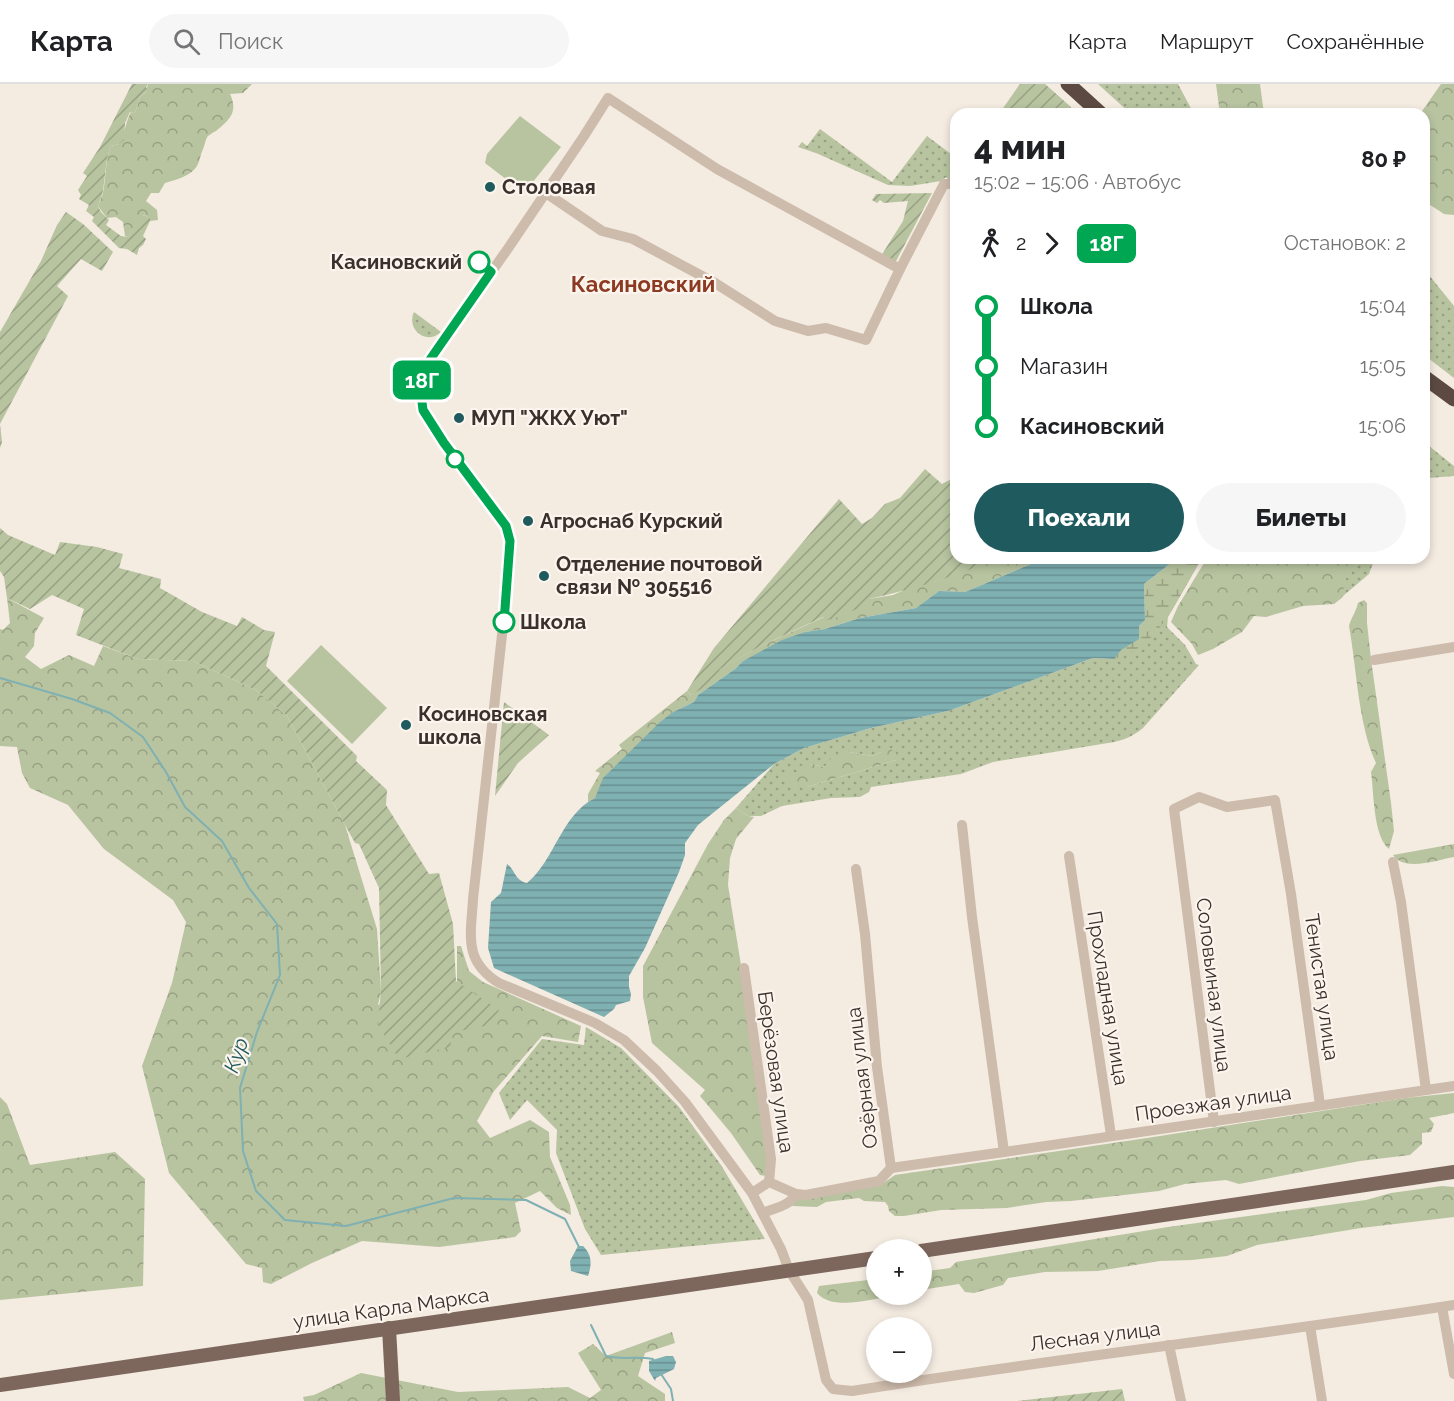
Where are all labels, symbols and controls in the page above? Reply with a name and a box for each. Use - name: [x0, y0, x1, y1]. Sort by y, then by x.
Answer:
- search box: [149, 14, 569, 68]
- text: Карта: [30, 25, 113, 58]
- icon: search: [170, 25, 203, 58]
- text: Поиск: [218, 28, 283, 54]
- text: Карта: [1068, 29, 1127, 54]
- text: Маршрут: [1160, 29, 1253, 54]
- text: Сохранённые: [1286, 29, 1424, 54]
- text: 4 мин: [974, 128, 1066, 167]
- text: 80 ₽: [1361, 146, 1406, 172]
- text: 15:02 – 15:06 · Автобус: [974, 170, 1181, 194]
- place label: Столовая: [502, 175, 596, 199]
- marker: Столовая: [483, 180, 497, 194]
- icon: walk: [974, 227, 1007, 260]
- icon: forward: [1035, 227, 1068, 260]
- text: 2: [1016, 231, 1026, 255]
- text: 18Г: [1089, 231, 1124, 256]
- text: Остановок: 2: [1284, 231, 1406, 255]
- place label: Касиновский: [331, 250, 462, 274]
- marker: Касиновский: [468, 251, 490, 273]
- district label: Касиновский: [571, 271, 715, 297]
- text: Школа: [1020, 293, 1093, 319]
- text: 15:04: [1360, 294, 1406, 318]
- text: Магазин: [1020, 353, 1108, 379]
- text: 15:05: [1360, 354, 1406, 378]
- line badge: 18Г: [388, 360, 456, 400]
- text: 18Г: [405, 368, 439, 393]
- place label: МУП "ЖКХ Уют": [471, 406, 628, 430]
- marker: МУП "ЖКХ Уют": [452, 411, 466, 425]
- text: Касиновский: [1020, 413, 1165, 439]
- text: 15:06: [1358, 414, 1406, 438]
- unlabelled marker: [446, 450, 464, 468]
- button: Поехали: [974, 483, 1184, 552]
- button: Билеты: [1196, 483, 1406, 552]
- place label: Агроснаб Курский: [540, 509, 723, 533]
- marker: Агроснаб Курский: [521, 514, 535, 528]
- place label: Отделение почтовой связи № 305516: [556, 552, 762, 599]
- marker: Отделение почтовой связи № 305516: [537, 569, 551, 583]
- place label: Школа: [520, 610, 586, 634]
- marker: Школа: [493, 611, 515, 633]
- place label: Косиновская школа: [418, 702, 548, 749]
- marker: Косиновская школа: [399, 718, 413, 732]
- street label: Соловьиная улица: [1191, 897, 1237, 1073]
- street label: Прохладная улица: [1082, 909, 1134, 1087]
- street label: Тенистая улица: [1300, 912, 1344, 1062]
- street label: Берёзовая улица: [753, 990, 799, 1154]
- street label: Озёрная улица: [841, 1006, 883, 1150]
- water label: Кур: [218, 1034, 254, 1076]
- street label: Проезжая улица: [1133, 1080, 1293, 1126]
- map controls: [866, 1239, 932, 1383]
- button: +: [866, 1239, 932, 1305]
- street label: улица Карла Маркса: [292, 1282, 490, 1334]
- street label: Лесная улица: [1028, 1316, 1162, 1356]
- button: −: [866, 1317, 932, 1383]

